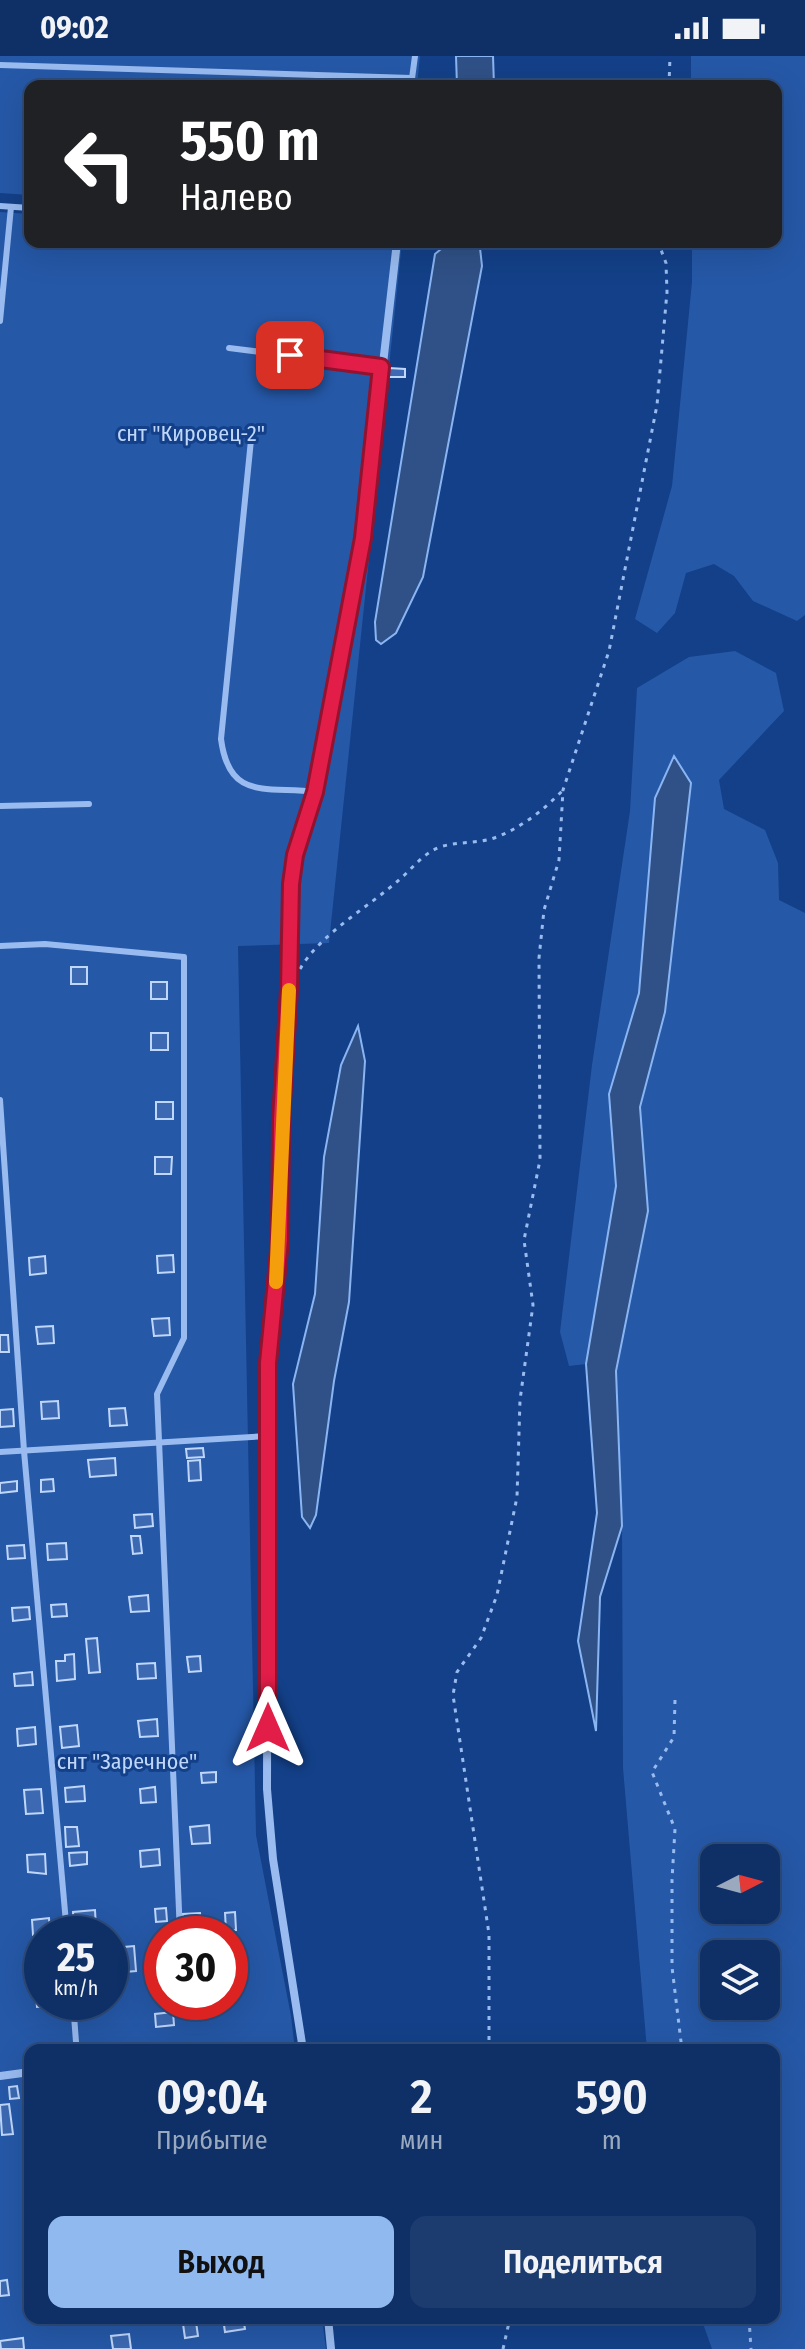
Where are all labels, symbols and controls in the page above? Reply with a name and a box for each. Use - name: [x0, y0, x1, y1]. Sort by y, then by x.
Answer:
- text: 09:02: [40, 10, 109, 46]
- text: 550 m: [180, 108, 320, 175]
- icon: left: [48, 112, 152, 216]
- text: Налево: [180, 176, 293, 220]
- pin: [256, 321, 324, 389]
- icon: arrive: [268, 333, 312, 377]
- park label: снт "Кировец-2": [117, 420, 265, 447]
- position arrow: [226, 1686, 310, 1770]
- park label: снт "Заречное": [57, 1748, 197, 1775]
- north arrow: [700, 1844, 780, 1924]
- map controls: [700, 1844, 780, 2020]
- speed limit sign: 30: [144, 1916, 248, 2020]
- text: 25: [57, 1934, 95, 1982]
- button: layers: [700, 1940, 780, 2020]
- text: km/h: [54, 1976, 98, 2000]
- text: 09:04: [156, 2068, 267, 2126]
- text: 2: [410, 2068, 432, 2126]
- text: 590: [575, 2068, 648, 2126]
- text: Прибытие: [156, 2125, 268, 2156]
- text: мин: [400, 2125, 443, 2156]
- text: m: [602, 2125, 622, 2156]
- button: Выход: [48, 2216, 394, 2308]
- button: Поделиться: [410, 2216, 756, 2308]

